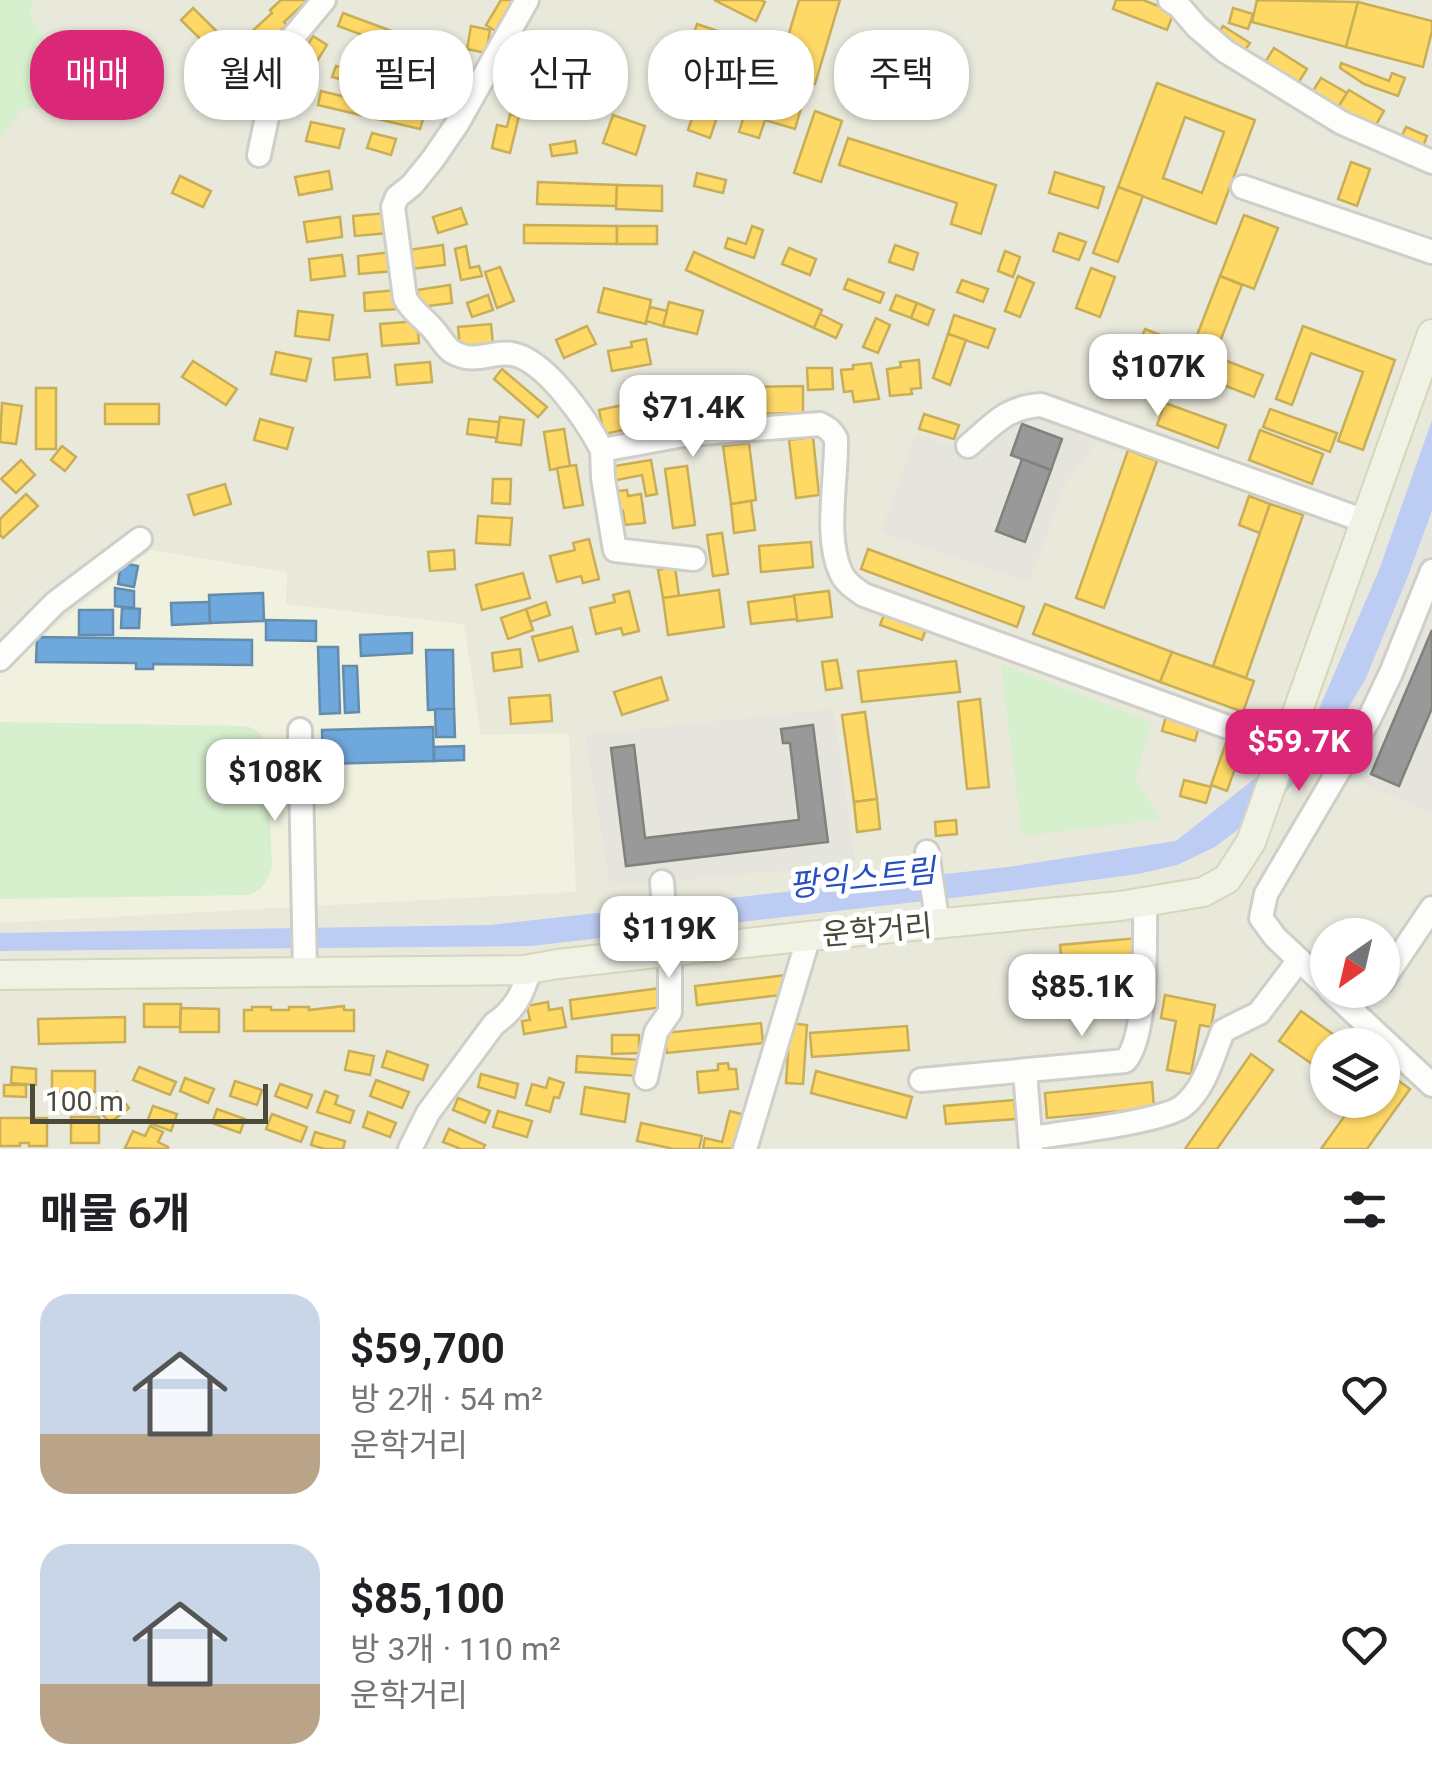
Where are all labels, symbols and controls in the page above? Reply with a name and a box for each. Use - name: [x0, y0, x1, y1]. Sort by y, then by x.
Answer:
- chip: 매매: [30, 30, 164, 120]
- chip: 월세: [184, 30, 319, 120]
- chip: 필터: [339, 30, 473, 120]
- chip: 신규: [493, 30, 628, 120]
- chip: 아파트: [648, 30, 814, 120]
- chip: 주택: [834, 30, 969, 120]
- pin: $107K: [1088, 334, 1228, 419]
- text: $107K: [1111, 347, 1205, 385]
- pin: $71.4K: [612, 375, 774, 460]
- text: $71.4K: [641, 388, 745, 426]
- pin: $59.7K: [1218, 709, 1380, 794]
- text: $59.7K: [1247, 722, 1351, 760]
- pin: $108K: [205, 739, 345, 824]
- text: $108K: [228, 752, 322, 790]
- water label: 팡익스트림: [787, 851, 940, 905]
- pin: $119K: [599, 896, 739, 981]
- street label: 운학거리: [820, 908, 934, 952]
- text: $119K: [622, 909, 716, 947]
- north arrow: [1310, 918, 1400, 1008]
- map controls: [1310, 918, 1400, 1118]
- pin: $85.1K: [1001, 954, 1163, 1039]
- text: $85.1K: [1030, 967, 1134, 1005]
- button: layers: [1310, 1028, 1400, 1118]
- scale bar: [30, 1079, 268, 1124]
- text: 100 m: [45, 1085, 124, 1118]
- icon: filters: [1337, 1182, 1392, 1237]
- text: 매물 6개: [40, 1189, 190, 1238]
- text: $59,700: [350, 1324, 505, 1373]
- icon: home: [120, 1334, 240, 1454]
- icon: heart: [1337, 1367, 1392, 1422]
- text: 방 2개 · 54 m²: [350, 1380, 543, 1418]
- text: 운학거리: [350, 1426, 468, 1464]
- text: $85,100: [350, 1574, 505, 1623]
- icon: home: [120, 1584, 240, 1704]
- icon: heart: [1337, 1617, 1392, 1672]
- text: 방 3개 · 110 m²: [350, 1630, 561, 1668]
- text: 운학거리: [350, 1676, 468, 1714]

